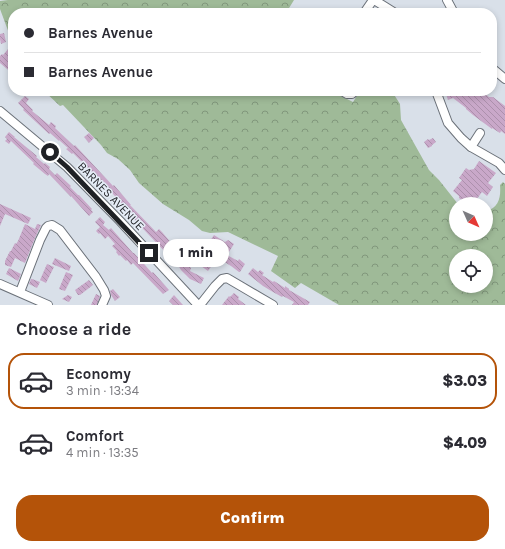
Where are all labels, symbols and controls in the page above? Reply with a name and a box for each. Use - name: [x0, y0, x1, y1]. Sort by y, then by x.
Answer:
- text: Barnes Avenue: [48, 24, 153, 42]
- text: Barnes Avenue: [48, 63, 153, 81]
- route start: [41, 143, 59, 161]
- street label: BARNES AVENUE: [75, 159, 147, 233]
- north arrow: [449, 197, 493, 241]
- map controls: [449, 197, 493, 293]
- callout: 1 min: [163, 239, 229, 267]
- route end: [140, 244, 158, 262]
- text: 1 min: [179, 245, 213, 260]
- button: locate: [449, 249, 493, 293]
- text: Choose a ride: [16, 318, 131, 340]
- icon: car: [18, 363, 54, 399]
- text: Economy: [66, 365, 131, 383]
- text: $3.03: [442, 372, 487, 390]
- text: 3 min · 13:34: [66, 383, 139, 398]
- icon: car: [18, 425, 54, 461]
- text: Comfort: [66, 427, 124, 445]
- text: $4.09: [443, 434, 487, 452]
- text: 4 min · 13:35: [66, 445, 139, 460]
- button: Confirm: [16, 495, 489, 541]

